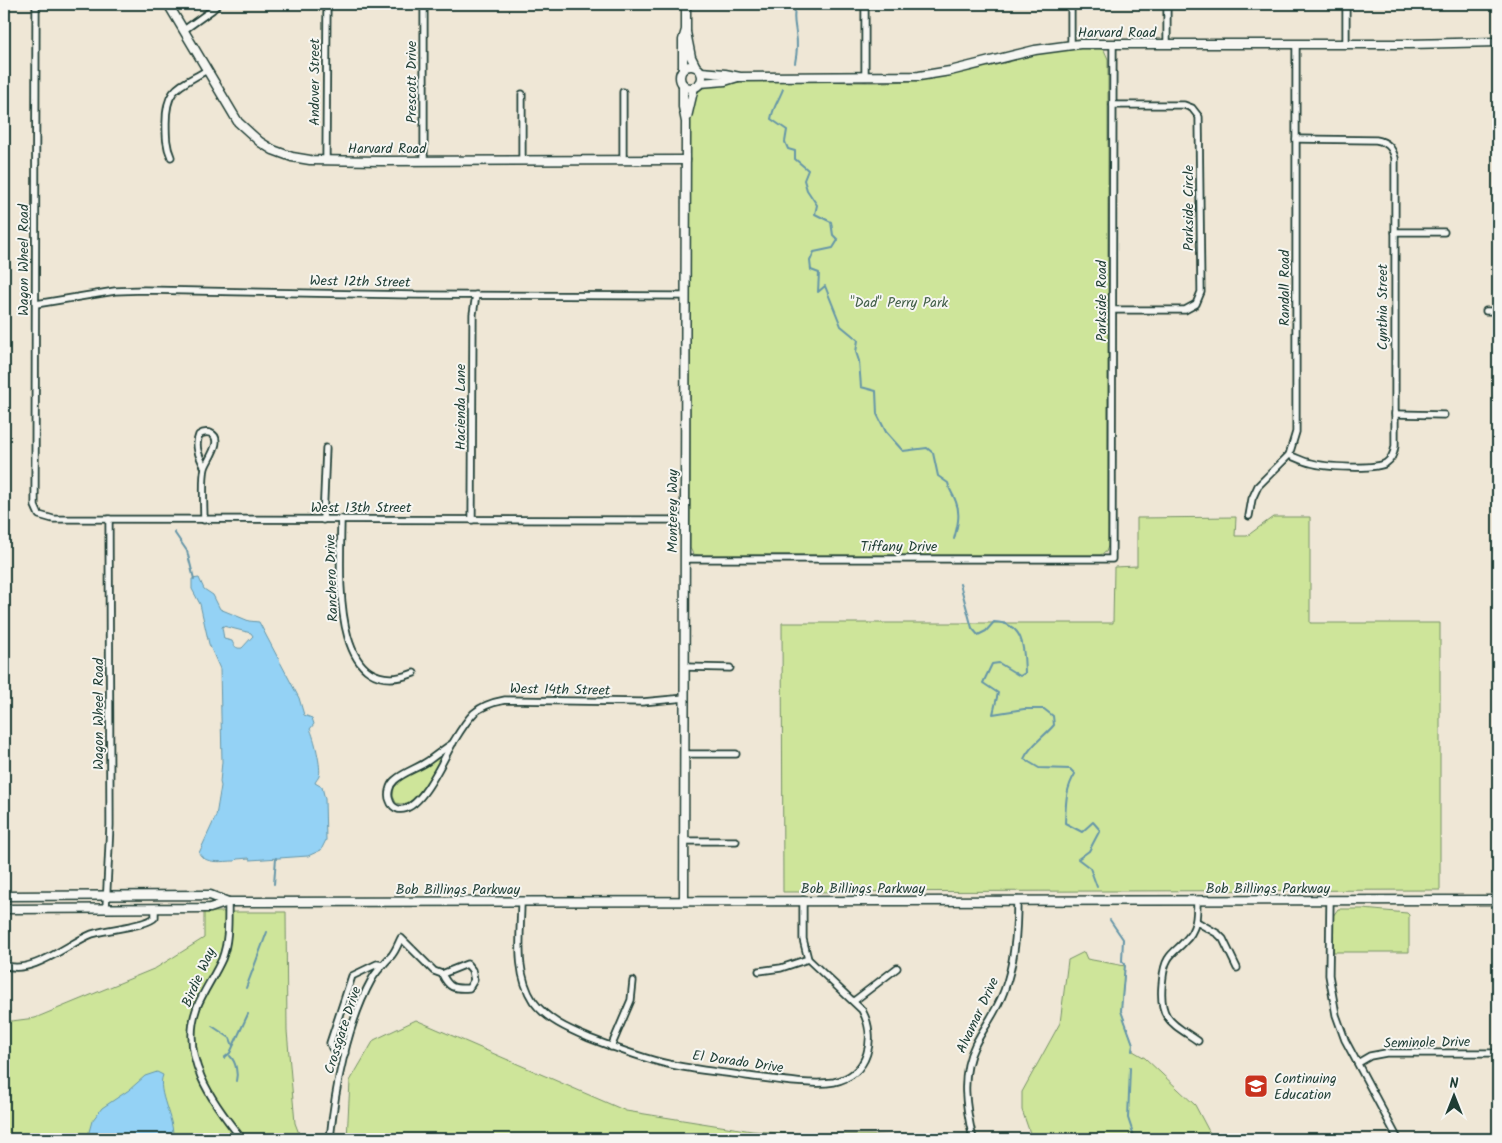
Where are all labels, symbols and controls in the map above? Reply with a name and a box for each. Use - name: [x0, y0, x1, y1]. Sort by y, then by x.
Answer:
- street label: Harvard Road: [1078, 22, 1157, 44]
- street label: Andover Street: [304, 38, 326, 126]
- street label: Prescott Drive: [401, 40, 423, 123]
- street label: Harvard Road: [348, 138, 427, 160]
- street label: Parkside Circle: [1178, 164, 1200, 251]
- street label: Wagon Wheel Road: [13, 203, 35, 316]
- street label: Randall Road: [1274, 249, 1296, 326]
- street label: Parkside Road: [1091, 259, 1113, 342]
- street label: Cynthia Street: [1372, 263, 1394, 350]
- street label: West 12th Street: [309, 270, 411, 294]
- park label: "Dad" Perry Park: [850, 292, 949, 314]
- street label: Hacienda Lane: [450, 363, 472, 450]
- street label: Monterey Way: [662, 469, 684, 553]
- street label: West 13th Street: [311, 497, 412, 519]
- street label: Ranchero Drive: [319, 533, 345, 622]
- street label: Tiffany Drive: [861, 536, 938, 558]
- street label: Wagon Wheel Road: [88, 657, 110, 770]
- street label: West 14th Street: [510, 678, 611, 702]
- street label: Bob Billings Parkway: [801, 878, 926, 900]
- street label: Bob Billings Parkway: [1206, 878, 1331, 900]
- street label: Bob Billings Parkway: [396, 879, 521, 901]
- street label: Birdie Way: [176, 944, 222, 1011]
- street label: Alvamar Drive: [951, 973, 1005, 1057]
- street label: Crossgate Drive: [318, 983, 368, 1077]
- street label: Seminole Drive: [1384, 1031, 1471, 1055]
- street label: El Dorado Drive: [691, 1045, 786, 1079]
- place label: Continuing Education: [1274, 1068, 1337, 1106]
- north arrow: [1430, 1070, 1480, 1120]
- school or university icon: Continuing Education: [1243, 1073, 1269, 1099]
- text: N: [1450, 1073, 1459, 1095]

